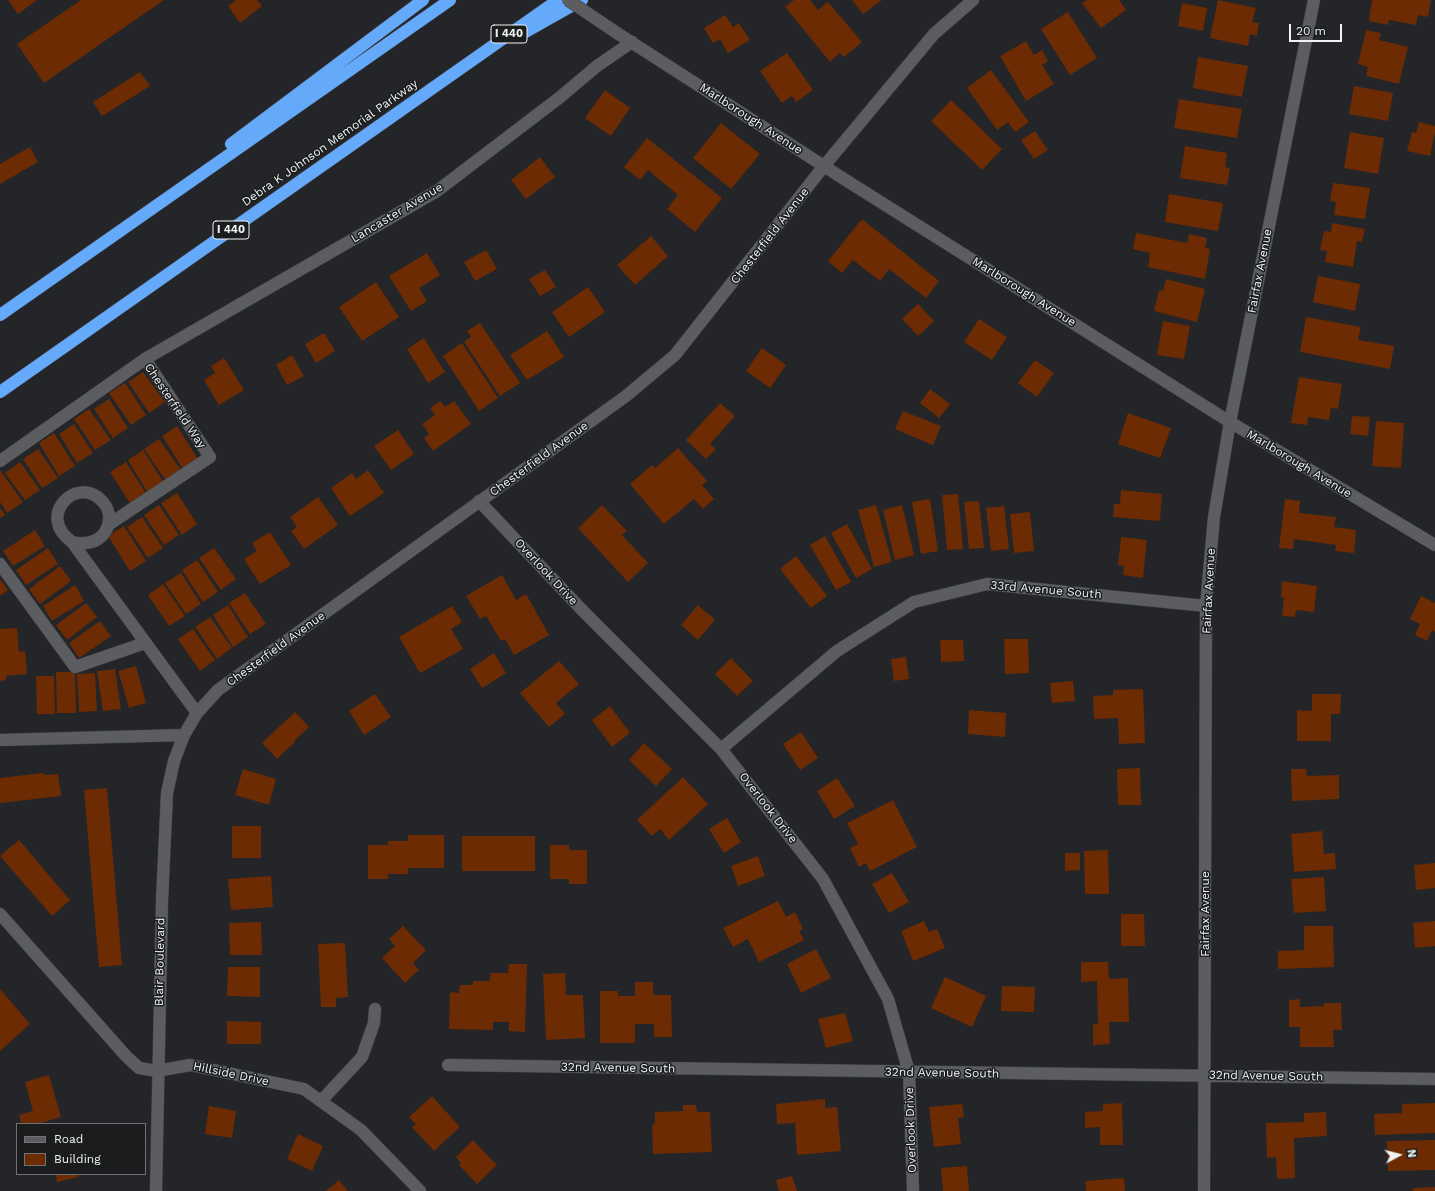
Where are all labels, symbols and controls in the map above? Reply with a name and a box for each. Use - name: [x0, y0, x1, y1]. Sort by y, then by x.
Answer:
- scale bar: [1291, 16, 1344, 42]
- text: 20 m: [1296, 24, 1326, 38]
- road number: I 440: [491, 25, 527, 43]
- street label: Debra K Johnson Memorial Parkway: [239, 77, 421, 209]
- street label: Marlborough Avenue: [697, 80, 805, 158]
- street label: Lancaster Avenue: [348, 180, 446, 246]
- street label: Chesterfield Avenue: [728, 185, 812, 287]
- road number: I 440: [213, 221, 249, 239]
- street label: Fairfax Avenue: [1245, 228, 1275, 314]
- street label: Marlborough Avenue: [969, 254, 1079, 330]
- street label: Chesterfield Way: [141, 361, 209, 451]
- street label: Chesterfield Avenue: [487, 418, 591, 500]
- street label: Marlborough Avenue: [1244, 427, 1354, 501]
- street label: Overlook Drive: [511, 536, 581, 608]
- street label: Fairfax Avenue: [1200, 548, 1218, 634]
- street label: 33rd Avenue South: [990, 578, 1102, 602]
- street label: Chesterfield Avenue: [224, 608, 328, 690]
- street label: Overlook Drive: [736, 770, 800, 846]
- street label: Fairfax Avenue: [1198, 871, 1212, 957]
- street label: Blair Boulevard: [152, 918, 168, 1006]
- street label: Hillside Drive: [192, 1059, 270, 1089]
- street label: 32nd Avenue South: [561, 1060, 675, 1076]
- street label: 32nd Avenue South: [885, 1065, 999, 1081]
- street label: 32nd Avenue South: [1209, 1068, 1323, 1084]
- street label: Overlook Drive: [902, 1087, 920, 1173]
- legend: [16, 1123, 146, 1175]
- text: Road: [54, 1132, 83, 1146]
- north arrow: [1379, 1135, 1419, 1175]
- text: N: [1404, 1149, 1418, 1158]
- text: Building: [54, 1152, 101, 1166]

